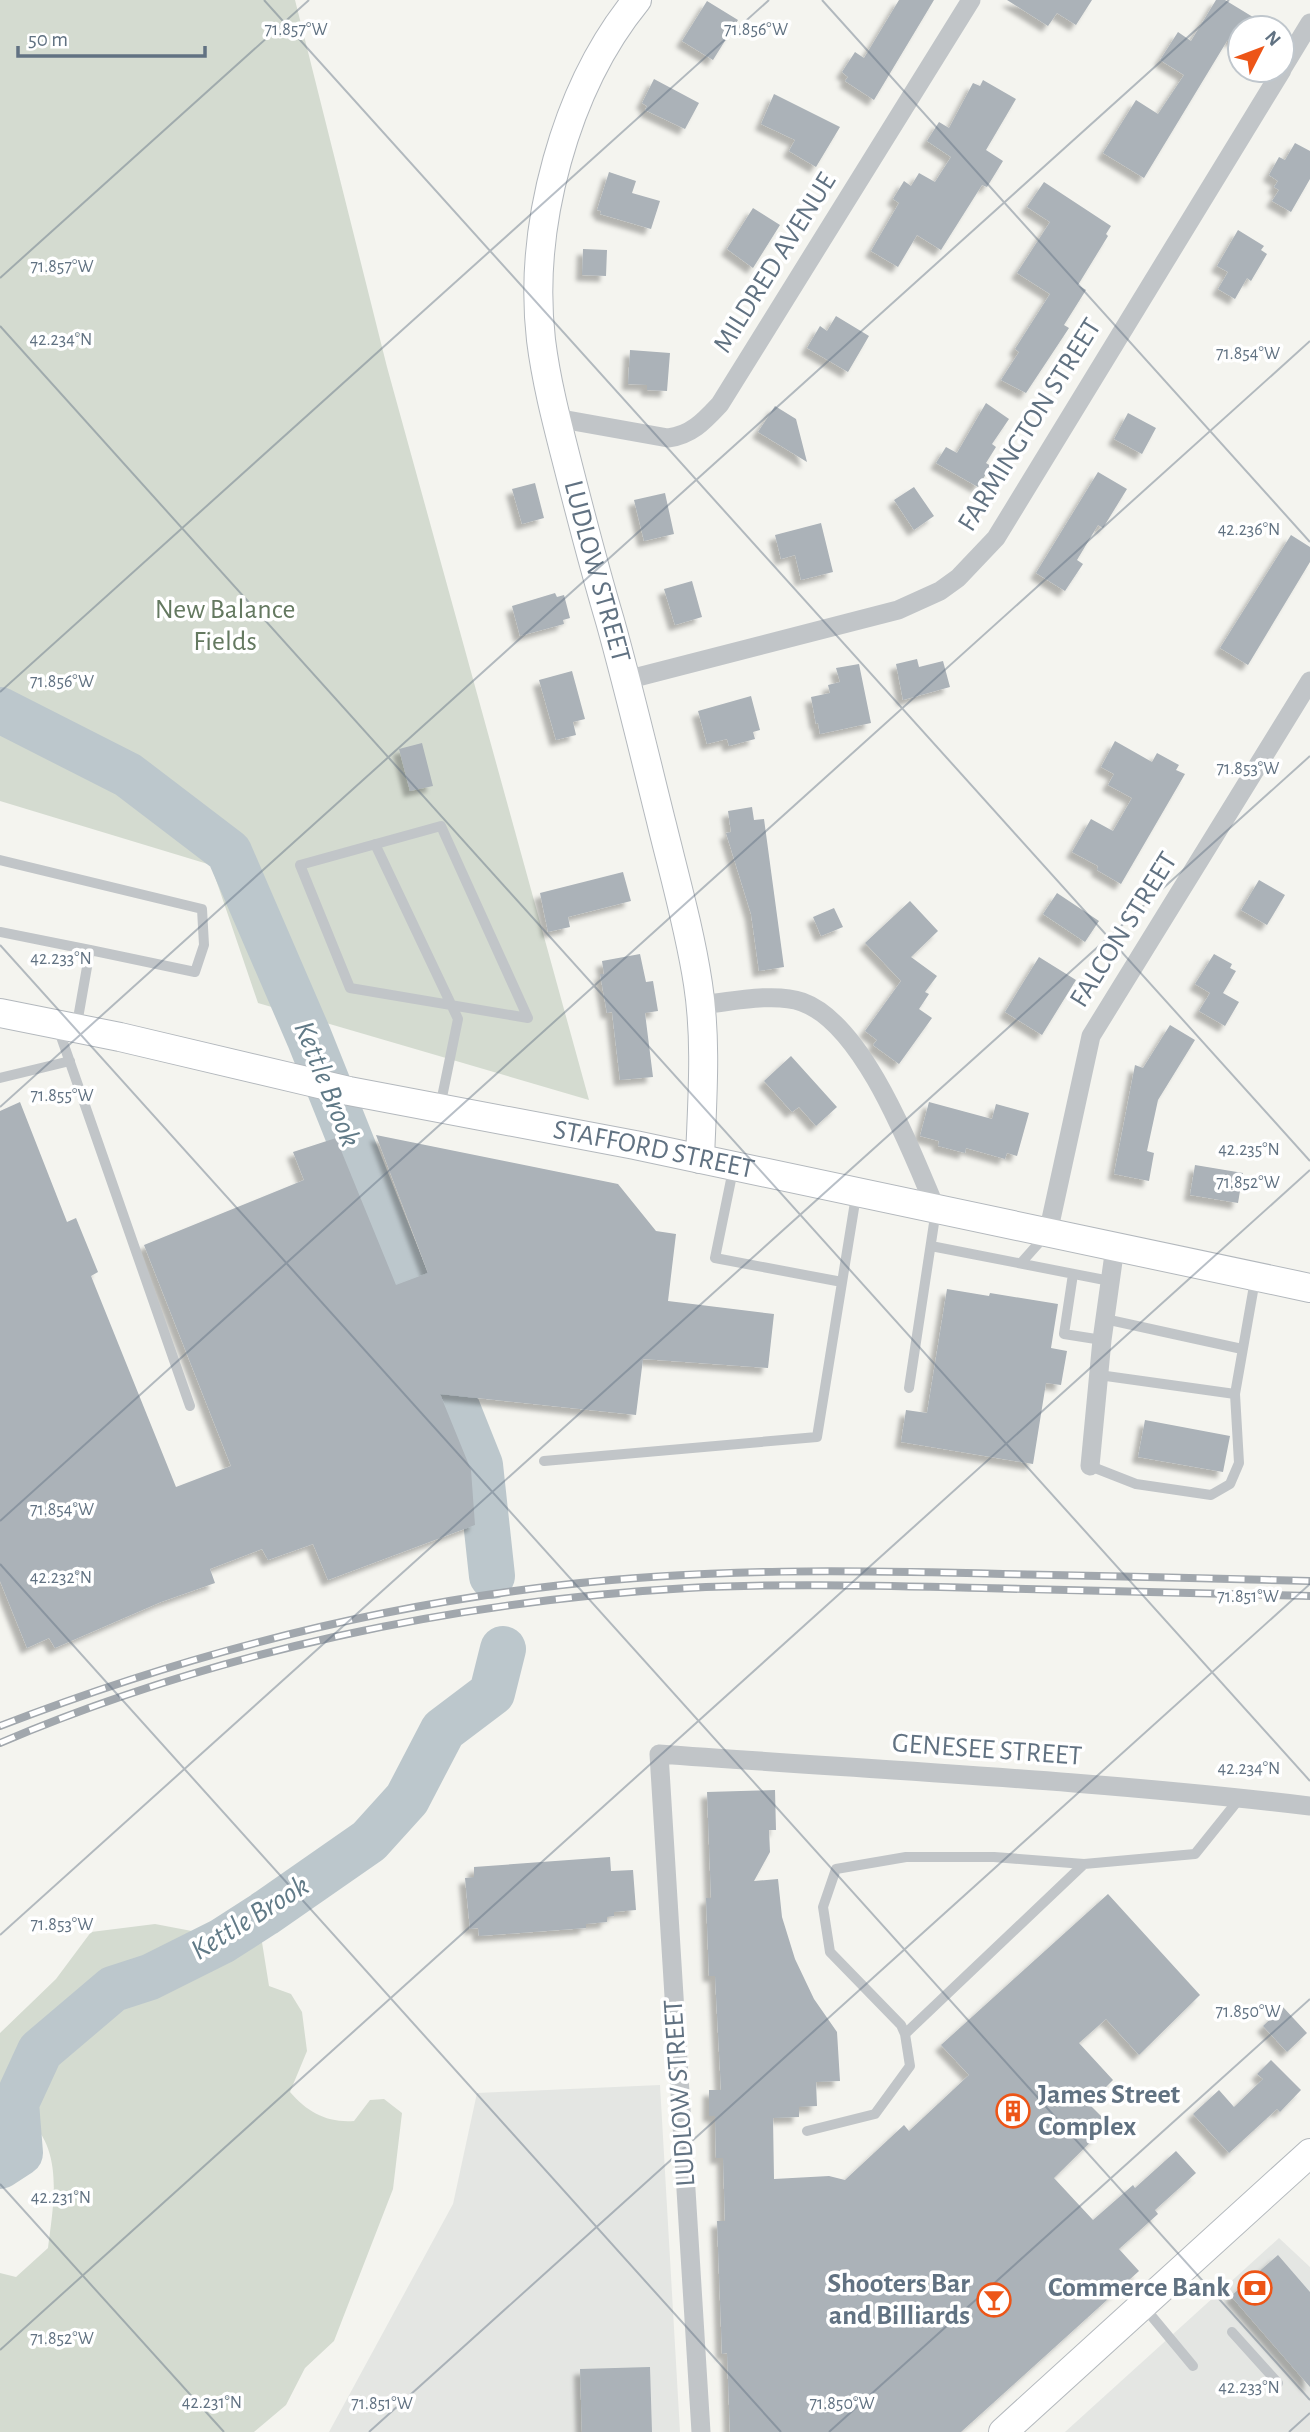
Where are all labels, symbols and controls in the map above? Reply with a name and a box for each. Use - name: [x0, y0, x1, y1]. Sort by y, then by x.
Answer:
- scale bar: [18, 14, 205, 58]
- north arrow: [1226, 14, 1296, 84]
- text: 71.857°W: [265, 21, 327, 39]
- text: 71.856°W: [724, 21, 788, 39]
- text: N: [1261, 27, 1284, 50]
- text: 50 m: [28, 29, 68, 50]
- street label: MILDRED AVENUE: [709, 168, 841, 358]
- text: 71.857°W: [31, 258, 93, 276]
- street label: FARMINGTON STREET: [953, 313, 1107, 536]
- text: 42.234°N: [30, 331, 92, 349]
- text: 71.854°W: [1216, 345, 1280, 363]
- street label: LUDLOW STREET: [558, 478, 635, 666]
- text: 42.236°N: [1218, 521, 1280, 539]
- park label: New Balance Fields: [155, 596, 295, 656]
- text: 71.856°W: [30, 673, 94, 691]
- text: 71.853°W: [1217, 760, 1279, 778]
- street label: FALCON STREET: [1065, 847, 1183, 1013]
- text: 42.233°N: [30, 950, 92, 968]
- water label: Kettle Brook: [288, 1017, 366, 1151]
- text: 71.855°W: [31, 1087, 94, 1105]
- street label: STAFFORD STREET: [551, 1116, 757, 1184]
- text: 42.235°N: [1218, 1141, 1280, 1159]
- text: 71.852°W: [1216, 1174, 1280, 1192]
- text: 71.854°W: [30, 1501, 94, 1519]
- text: 42.232°N: [30, 1569, 92, 1587]
- text: 71.851°W: [1217, 1588, 1279, 1606]
- street label: GENESEE STREET: [891, 1729, 1083, 1771]
- text: 42.234°N: [1218, 1760, 1280, 1778]
- water label: Kettle Brook: [186, 1870, 314, 1966]
- text: 71.853°W: [31, 1916, 93, 1934]
- street label: LUDLOW STREET: [659, 1998, 701, 2188]
- text: 71.850°W: [1216, 2003, 1280, 2021]
- place label: James Street Complex: [1038, 2081, 1181, 2141]
- building icon: James Street Complex: [994, 2092, 1032, 2130]
- text: 42.231°N: [31, 2189, 91, 2207]
- bank icon: Commerce Bank: [1236, 2269, 1274, 2307]
- place label: Shooters Bar and Billiards: [827, 2270, 970, 2330]
- place label: Commerce Bank: [1048, 2274, 1230, 2302]
- bar icon: Shooters Bar and Billiards: [975, 2281, 1013, 2319]
- text: 71.852°W: [30, 2330, 94, 2348]
- text: 42.233°N: [1218, 2379, 1280, 2397]
- text: 42.231°N: [182, 2394, 242, 2412]
- text: 71.851°W: [351, 2395, 413, 2413]
- text: 71.850°W: [810, 2395, 874, 2413]

